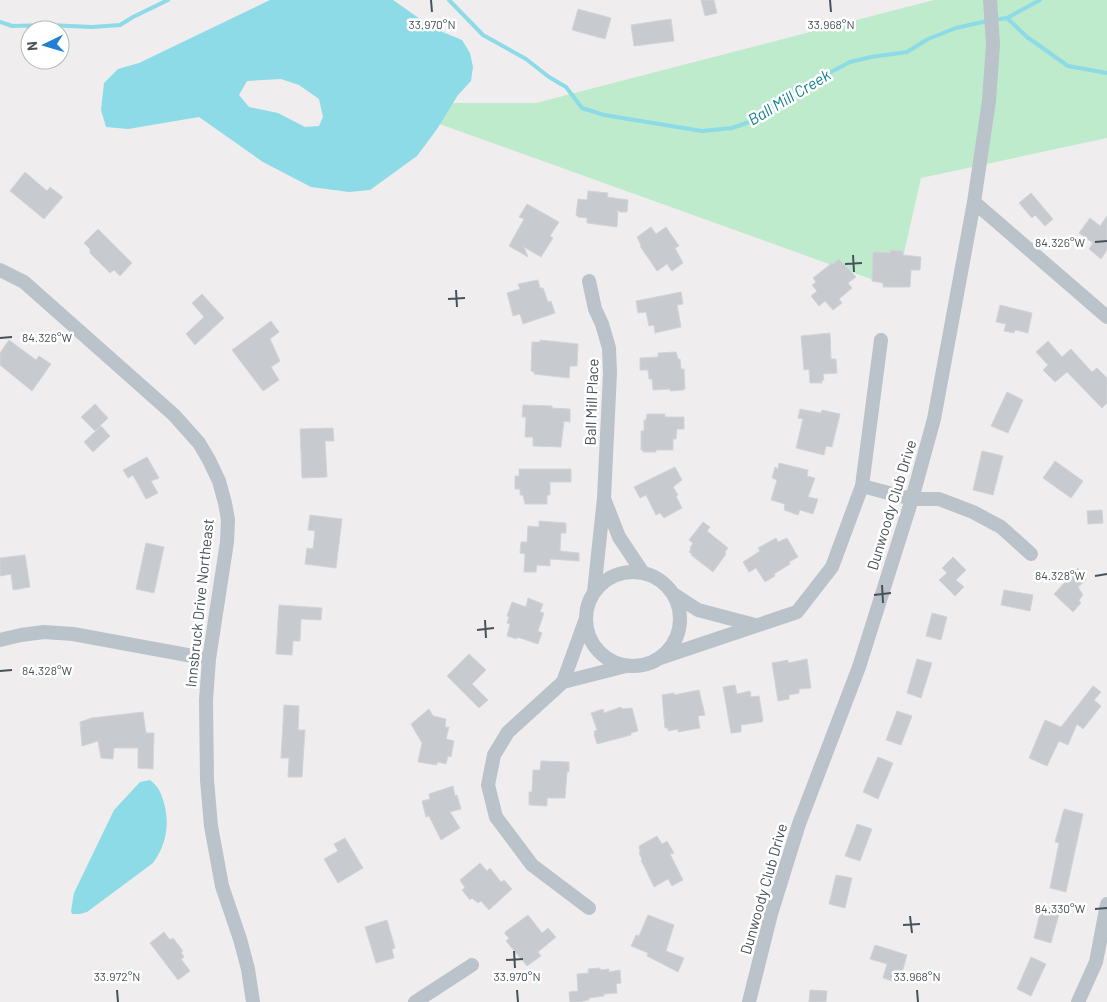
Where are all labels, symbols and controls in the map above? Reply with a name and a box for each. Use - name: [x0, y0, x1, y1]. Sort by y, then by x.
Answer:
- text: 33.970°N: [408, 17, 456, 31]
- text: 33.968°N: [807, 17, 855, 31]
- north arrow: [20, 20, 70, 70]
- text: N: [23, 41, 40, 52]
- water label: Ball Mill Creek: [744, 64, 834, 129]
- text: 84.326°W: [1035, 235, 1086, 249]
- text: 84.326°W: [22, 330, 73, 344]
- street label: Ball Mill Place: [580, 358, 602, 446]
- street label: Dunwoody Club Drive: [863, 437, 919, 572]
- street label: Innsbruck Drive Northeast: [181, 518, 217, 688]
- text: 84.328°W: [1035, 568, 1086, 582]
- text: 84.328°W: [22, 663, 73, 677]
- street label: Dunwoody Club Drive: [736, 821, 790, 956]
- text: 84.330°W: [1035, 901, 1086, 915]
- text: 33.972°N: [94, 969, 140, 983]
- text: 33.970°N: [493, 969, 541, 983]
- text: 33.968°N: [893, 969, 941, 983]

